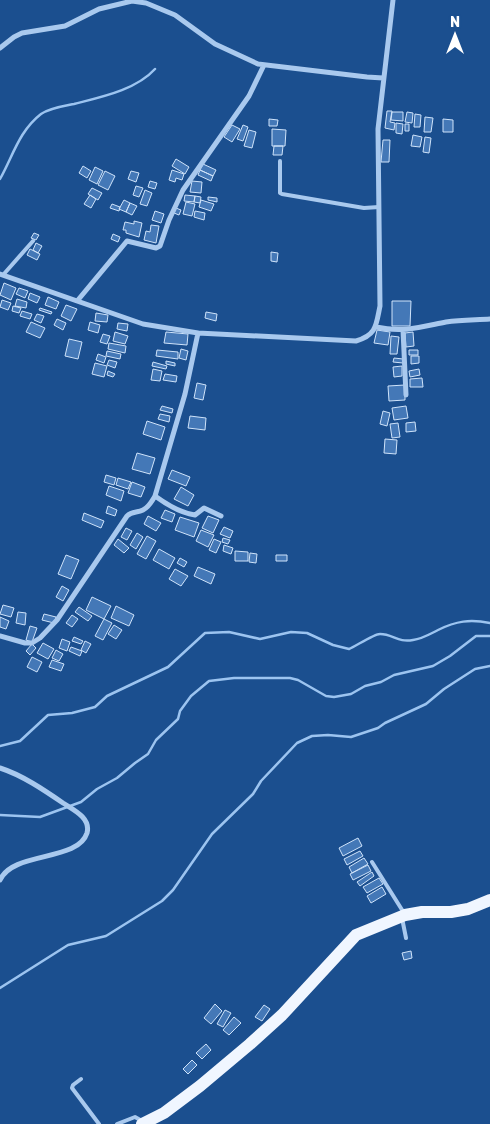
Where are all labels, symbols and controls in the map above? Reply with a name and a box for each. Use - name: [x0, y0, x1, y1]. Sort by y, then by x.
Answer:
- north arrow: [430, 10, 480, 60]
- text: N: [450, 14, 460, 31]

